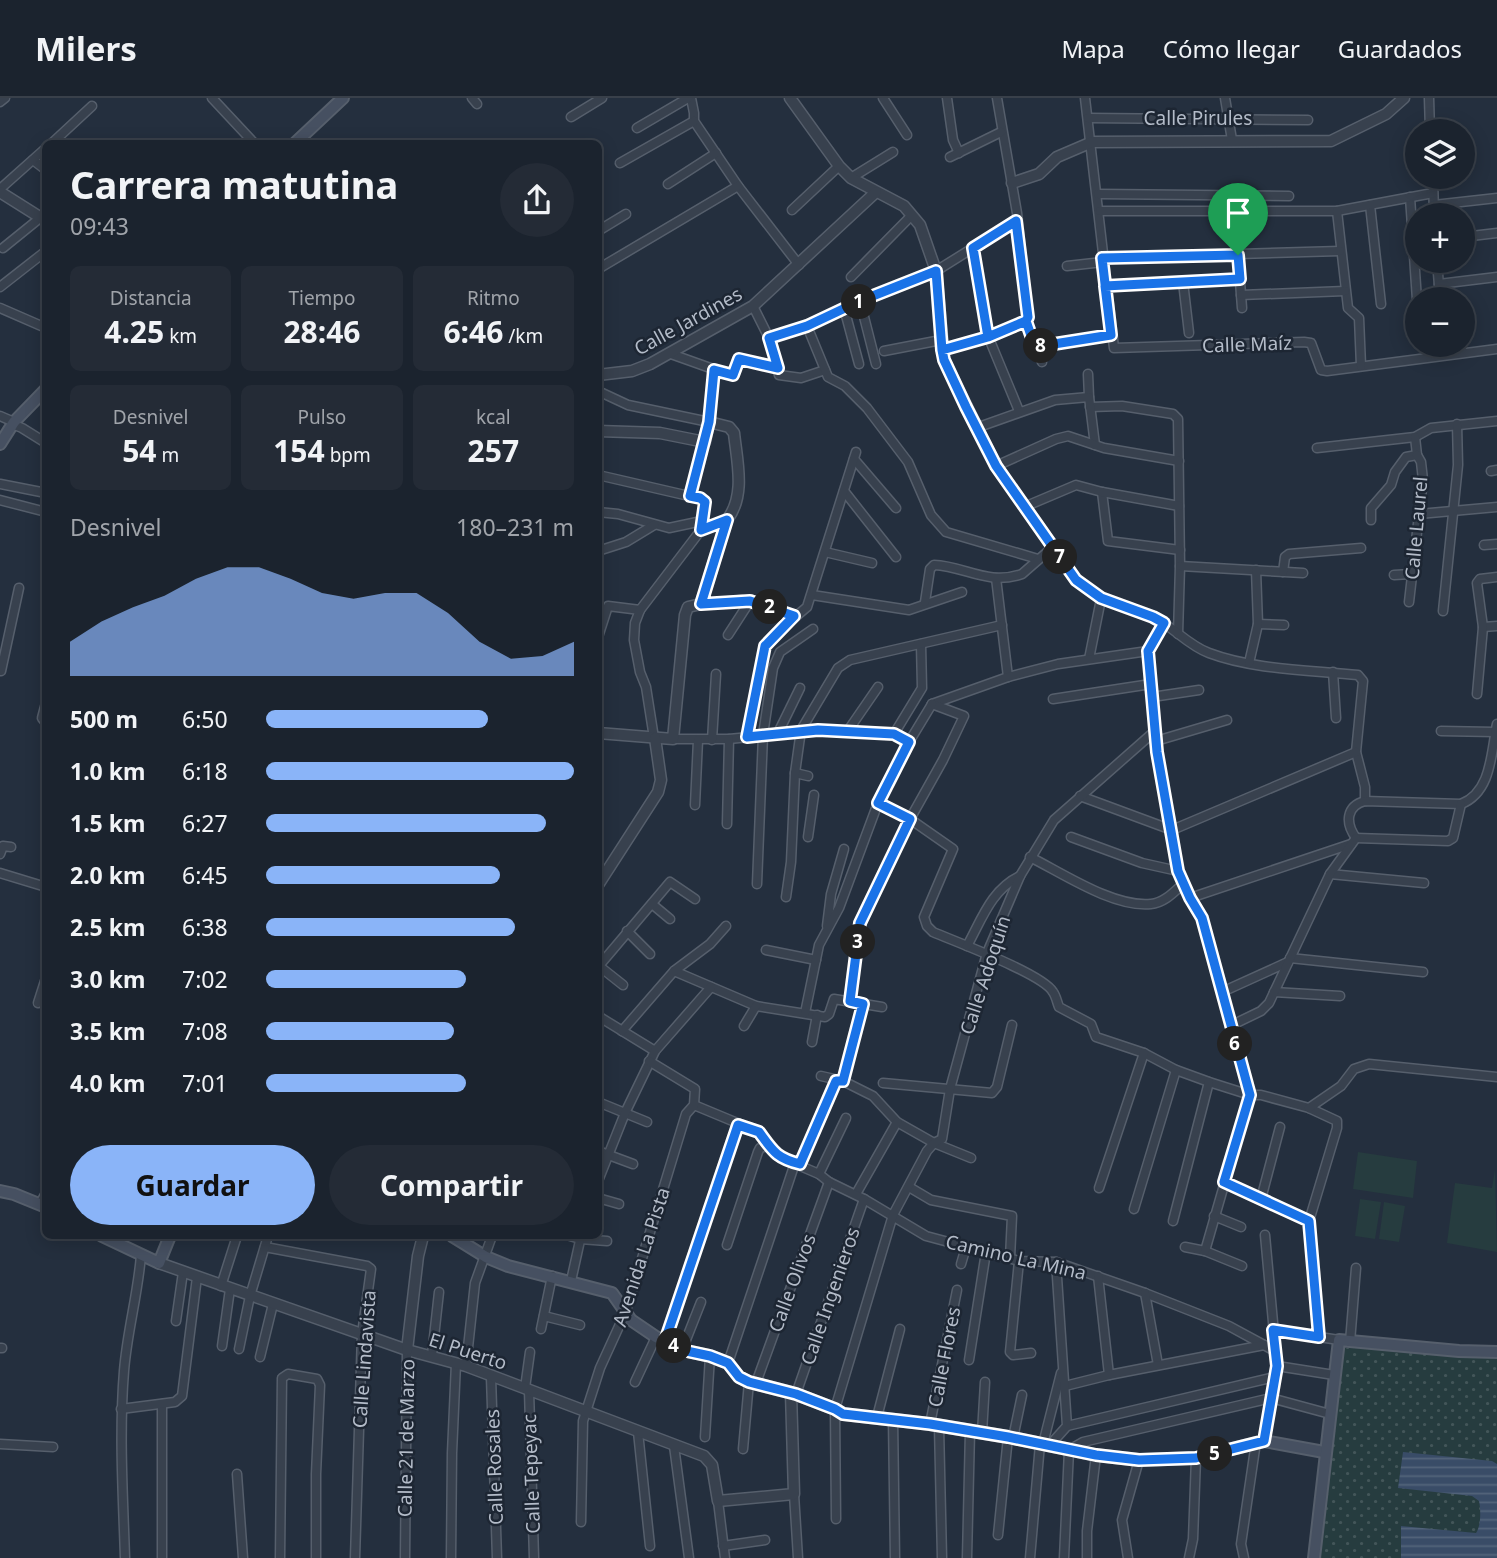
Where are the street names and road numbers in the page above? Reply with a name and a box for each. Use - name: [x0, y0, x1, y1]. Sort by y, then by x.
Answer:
- street label: Calle Pirules: [1144, 105, 1252, 131]
- street label: Calle Jardines: [629, 281, 747, 361]
- street label: Calle Maíz: [1202, 329, 1292, 359]
- street label: Calle Laurel: [1399, 475, 1433, 581]
- street label: Calle Adoquín: [954, 912, 1016, 1038]
- street label: Avenida La Pista: [606, 1184, 676, 1330]
- street label: Calle Ingenieros: [794, 1224, 866, 1368]
- street label: Camino La Mina: [943, 1228, 1089, 1286]
- street label: Calle Olivos: [762, 1230, 822, 1336]
- street label: Calle Lindavista: [346, 1289, 382, 1429]
- street label: Calle Flores: [922, 1305, 966, 1409]
- street label: El Puerto: [426, 1326, 510, 1376]
- street label: Calle 21 de Marzo: [392, 1359, 420, 1517]
- street label: Calle Rosales: [479, 1409, 509, 1525]
- street label: Calle Tepeyac: [516, 1414, 546, 1534]

